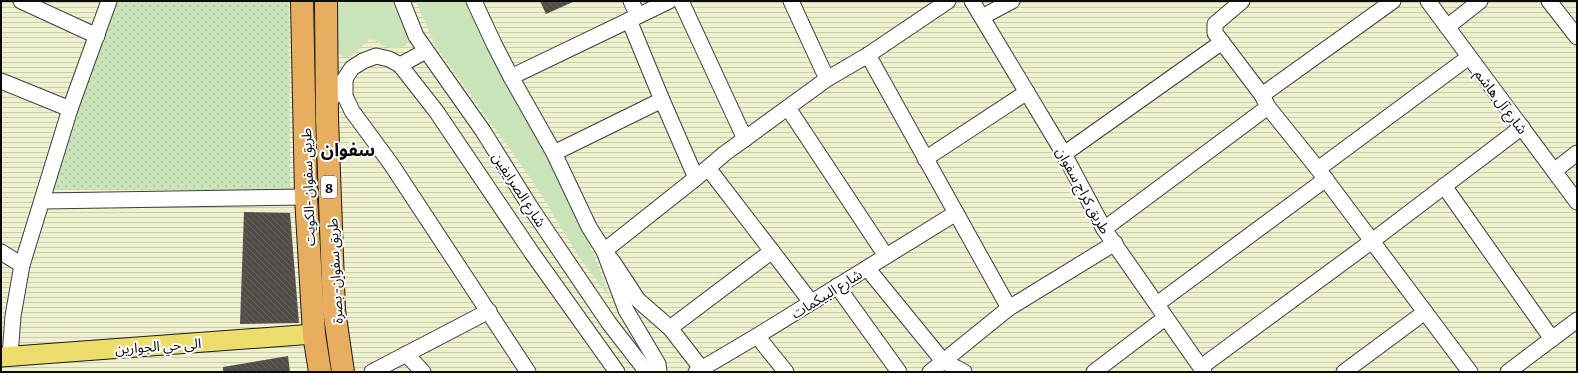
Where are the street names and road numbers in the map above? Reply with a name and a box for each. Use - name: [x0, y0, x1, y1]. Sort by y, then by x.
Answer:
- street label: شارع آل هاشم: [1469, 64, 1533, 139]
- street label: طريق سفوان -الكويت: [295, 128, 320, 246]
- street label: طريق كراج سفوان: [1050, 143, 1116, 238]
- street label: شارع الصرايفين: [487, 148, 552, 231]
- road number: 8: [321, 176, 337, 198]
- street label: طريق سفوان- بصرة: [321, 218, 348, 324]
- street label: شارع البيكمات: [787, 263, 866, 324]
- street label: الى حي الجوارين: [114, 332, 202, 360]

